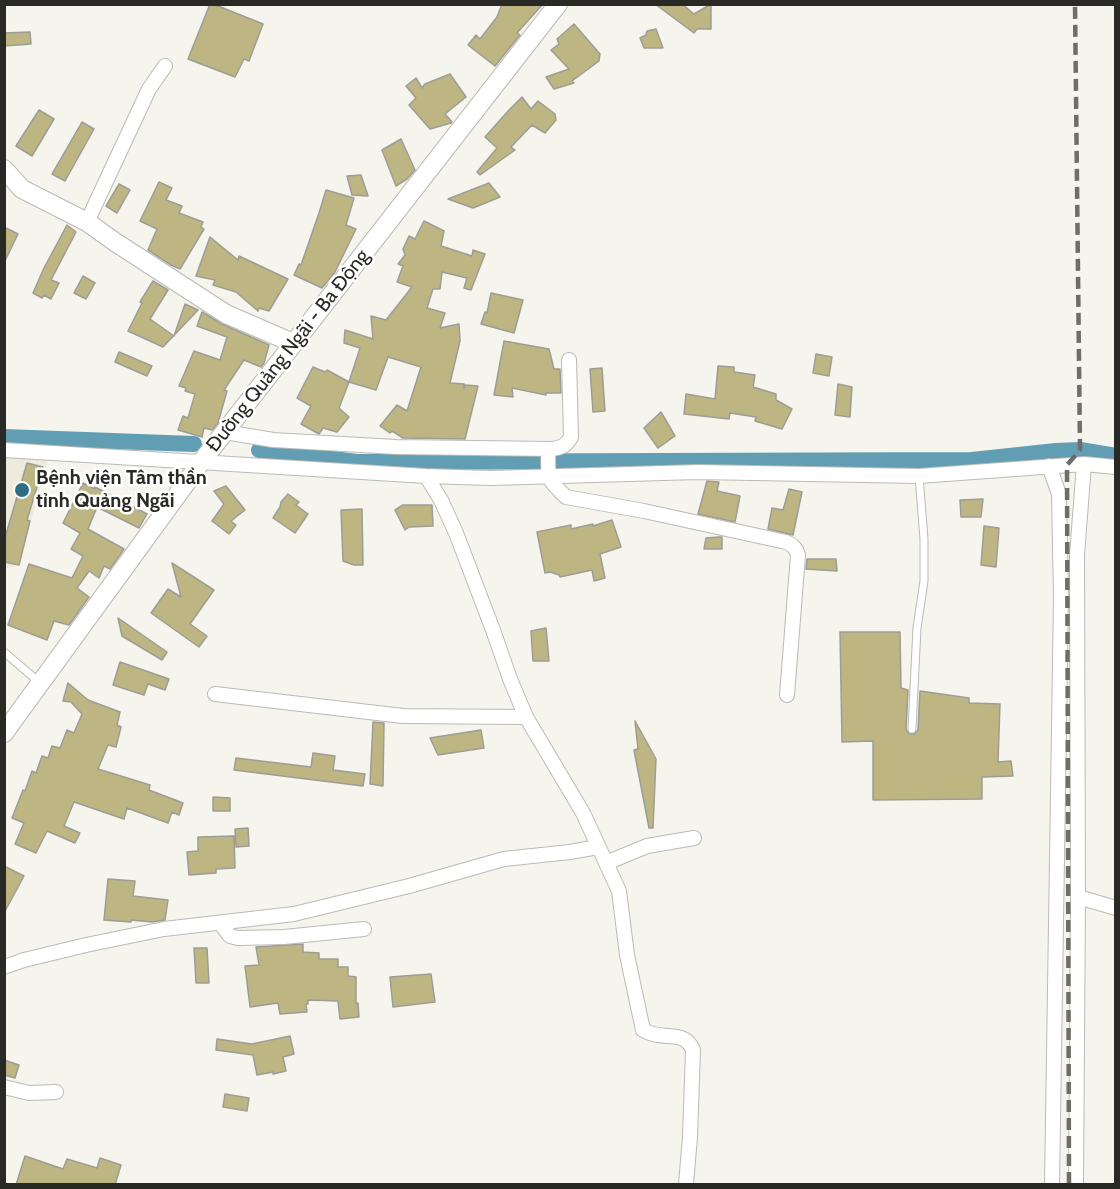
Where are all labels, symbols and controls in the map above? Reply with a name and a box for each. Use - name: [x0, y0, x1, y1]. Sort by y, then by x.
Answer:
- street label: Đường Quảng Ngãi - Ba Động: [201, 245, 375, 457]
- place label: Bệnh viện Tâm thần tỉnh Quảng Ngãi: [36, 466, 207, 513]
- marker: Bệnh viện Tâm thần tỉnh Quảng Ngãi: [13, 481, 31, 499]

